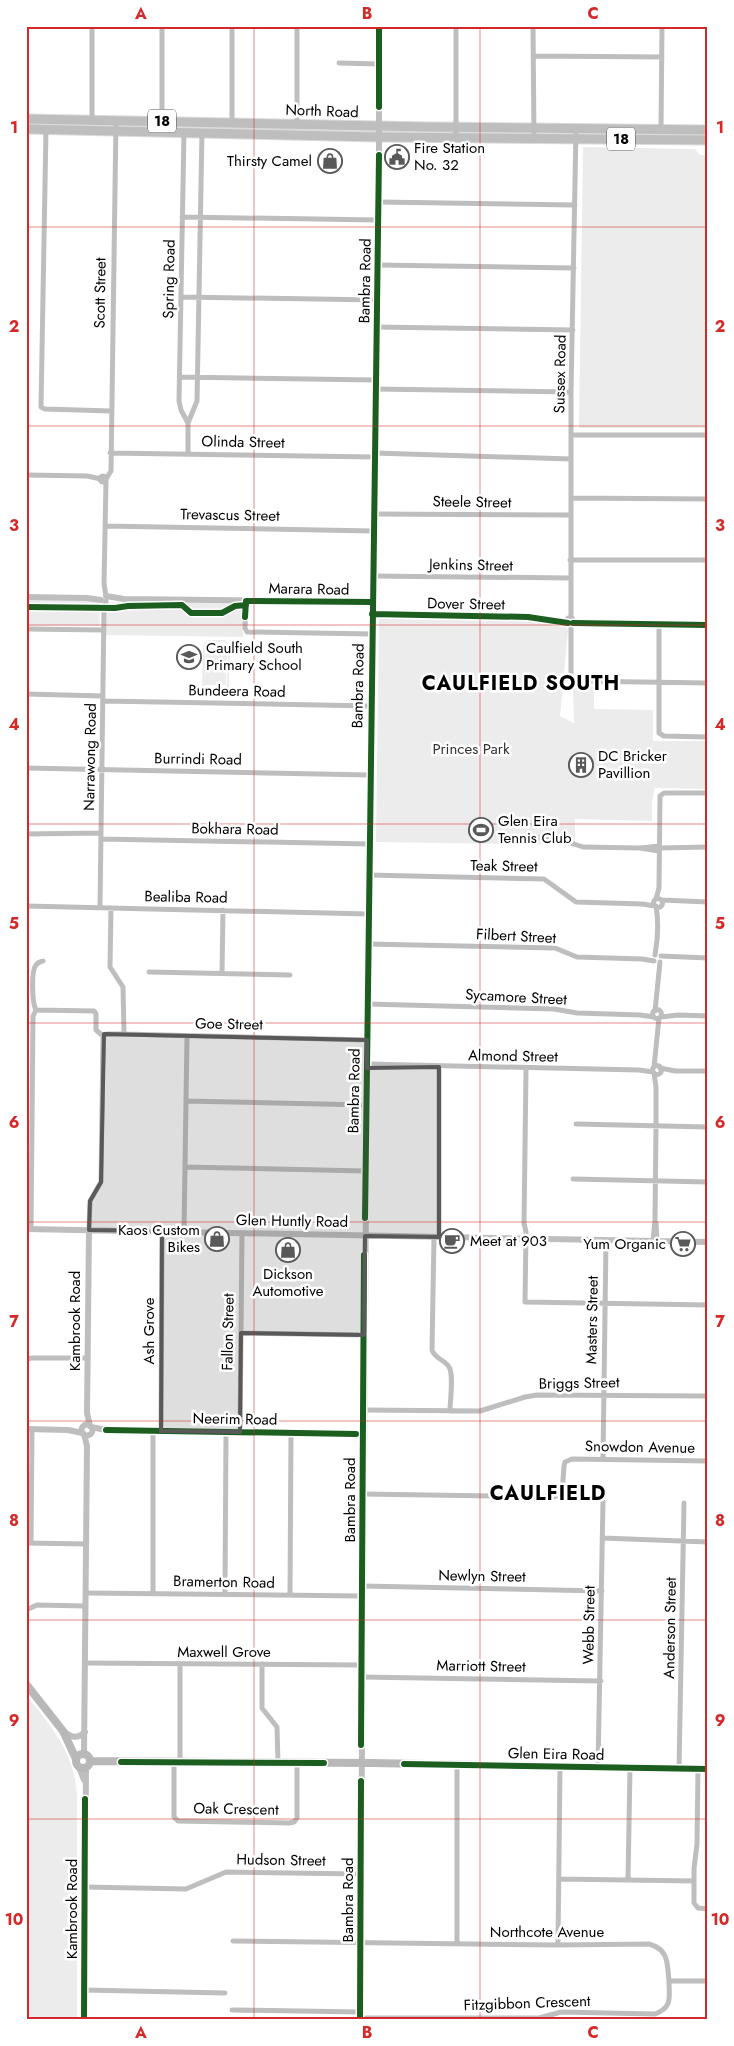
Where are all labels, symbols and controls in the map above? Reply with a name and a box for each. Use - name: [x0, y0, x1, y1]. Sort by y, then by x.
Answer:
- text: A: [134, 2, 147, 25]
- text: B: [362, 2, 372, 25]
- text: C: [587, 2, 599, 25]
- street label: North Road: [285, 99, 359, 123]
- road number: 18: [148, 110, 176, 132]
- text: 1: [10, 116, 18, 139]
- text: 1: [716, 116, 724, 139]
- road number: 18: [607, 128, 635, 150]
- place label: Fire Station No. 32: [414, 137, 485, 176]
- public building icon: Fire Station No. 32: [384, 144, 410, 170]
- shop icon: Thirsty Camel: [317, 148, 343, 174]
- place label: Thirsty Camel: [227, 150, 312, 172]
- street label: Bambra Road: [353, 238, 377, 324]
- street label: Spring Road: [157, 239, 181, 319]
- street label: Scott Street: [88, 257, 112, 329]
- text: 2: [9, 315, 19, 338]
- text: 2: [715, 315, 725, 338]
- street label: Sussex Road: [548, 334, 572, 414]
- street label: Olinda Street: [201, 430, 285, 454]
- street label: Steele Street: [432, 490, 512, 514]
- street label: Trevascus Street: [180, 503, 280, 527]
- text: 3: [9, 514, 19, 537]
- text: 3: [715, 514, 725, 537]
- street label: Jenkins Street: [427, 553, 514, 577]
- street label: Marara Road: [268, 577, 350, 601]
- street label: Dover Street: [427, 592, 505, 616]
- place label: Caulfield South Primary School: [206, 637, 303, 676]
- street label: Bambra Road: [346, 643, 370, 729]
- school or university icon: Caulfield South Primary School: [176, 644, 202, 670]
- district label: CAULFIELD SOUTH: [422, 669, 620, 698]
- street label: Bundeera Road: [188, 679, 286, 703]
- street label: Narrawong Road: [78, 703, 102, 811]
- text: 4: [8, 713, 20, 736]
- text: 4: [714, 713, 726, 736]
- park label: Princes Park: [432, 738, 510, 760]
- place label: DC Bricker Pavillion: [598, 745, 668, 784]
- street label: Burrindi Road: [154, 747, 242, 771]
- building icon: DC Bricker Pavillion: [568, 752, 594, 778]
- place label: Glen Eira Tennis Club: [498, 810, 572, 849]
- street label: Bokhara Road: [191, 817, 279, 841]
- sports icon: Glen Eira Tennis Club: [468, 817, 494, 843]
- street label: Teak Street: [470, 854, 538, 878]
- street label: Bealiba Road: [144, 885, 228, 909]
- text: 5: [9, 912, 19, 935]
- text: 5: [715, 912, 725, 935]
- street label: Filbert Street: [475, 923, 557, 949]
- street label: Sycamore Street: [465, 983, 568, 1011]
- street label: Goe Street: [195, 1012, 263, 1036]
- street label: Almond Street: [468, 1044, 559, 1068]
- street label: Bambra Road: [342, 1048, 366, 1134]
- text: 6: [9, 1111, 19, 1134]
- text: 6: [715, 1111, 725, 1134]
- street label: Glen Huntly Road: [236, 1209, 348, 1233]
- place label: Kaos Custom Bikes: [118, 1219, 200, 1258]
- shop icon: Kaos Custom Bikes: [204, 1226, 230, 1252]
- cafe icon: Meet at 903: [439, 1228, 465, 1254]
- place label: Meet at 903: [470, 1230, 547, 1252]
- supermarket icon: Yum Organic: [670, 1231, 696, 1257]
- place label: Yum Organic: [583, 1233, 666, 1255]
- shop icon: Dickson Automotive: [275, 1237, 301, 1263]
- place label: Dickson Automotive: [253, 1263, 324, 1302]
- street label: Kambrook Road: [64, 1271, 86, 1371]
- street label: Masters Street: [580, 1275, 604, 1364]
- street label: Fallon Street: [216, 1293, 240, 1371]
- street label: Ash Grove: [138, 1297, 160, 1364]
- text: 7: [9, 1310, 19, 1333]
- text: 7: [715, 1310, 725, 1333]
- street label: Briggs Street: [538, 1371, 620, 1395]
- street label: Neerim Road: [192, 1407, 278, 1431]
- street label: Snowdon Avenue: [585, 1435, 696, 1459]
- street label: Bambra Road: [339, 1457, 361, 1543]
- district label: CAULFIELD: [490, 1479, 606, 1508]
- text: 8: [9, 1509, 19, 1532]
- text: 8: [715, 1509, 725, 1532]
- street label: Newlyn Street: [438, 1564, 526, 1588]
- street label: Bramerton Road: [173, 1570, 275, 1594]
- street label: Anderson Street: [658, 1577, 682, 1679]
- street label: Webb Street: [577, 1585, 601, 1665]
- street label: Maxwell Grove: [177, 1641, 271, 1663]
- street label: Marriott Street: [436, 1654, 526, 1678]
- text: 9: [9, 1709, 19, 1732]
- text: 9: [715, 1709, 725, 1732]
- street label: Glen Eira Road: [508, 1742, 604, 1766]
- street label: Oak Crescent: [193, 1797, 279, 1821]
- street label: Hudson Street: [236, 1848, 326, 1872]
- street label: Bambra Road: [337, 1857, 359, 1943]
- street label: Kambrook Road: [61, 1859, 83, 1959]
- text: 10: [5, 1908, 23, 1931]
- text: 10: [711, 1908, 729, 1931]
- street label: Northcote Avenue: [490, 1921, 604, 1943]
- street label: Fitzgibbon Crescent: [463, 1990, 591, 2016]
- text: A: [134, 2021, 147, 2044]
- text: B: [362, 2021, 372, 2044]
- text: C: [587, 2021, 599, 2044]

